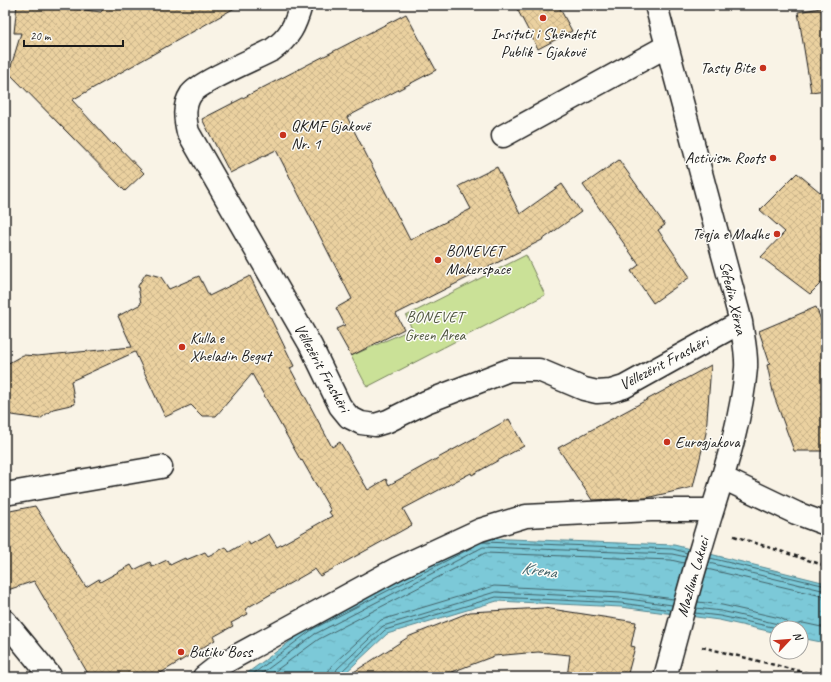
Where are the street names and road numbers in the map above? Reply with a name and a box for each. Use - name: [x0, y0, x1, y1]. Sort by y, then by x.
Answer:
- street label: Sefedin Xërxa: [715, 259, 751, 338]
- street label: Vëllezërit Frashëri: [289, 320, 355, 417]
- street label: Vëllezërit Frashëri: [616, 330, 714, 395]
- street label: Mazllum Lakuci: [672, 533, 714, 619]

